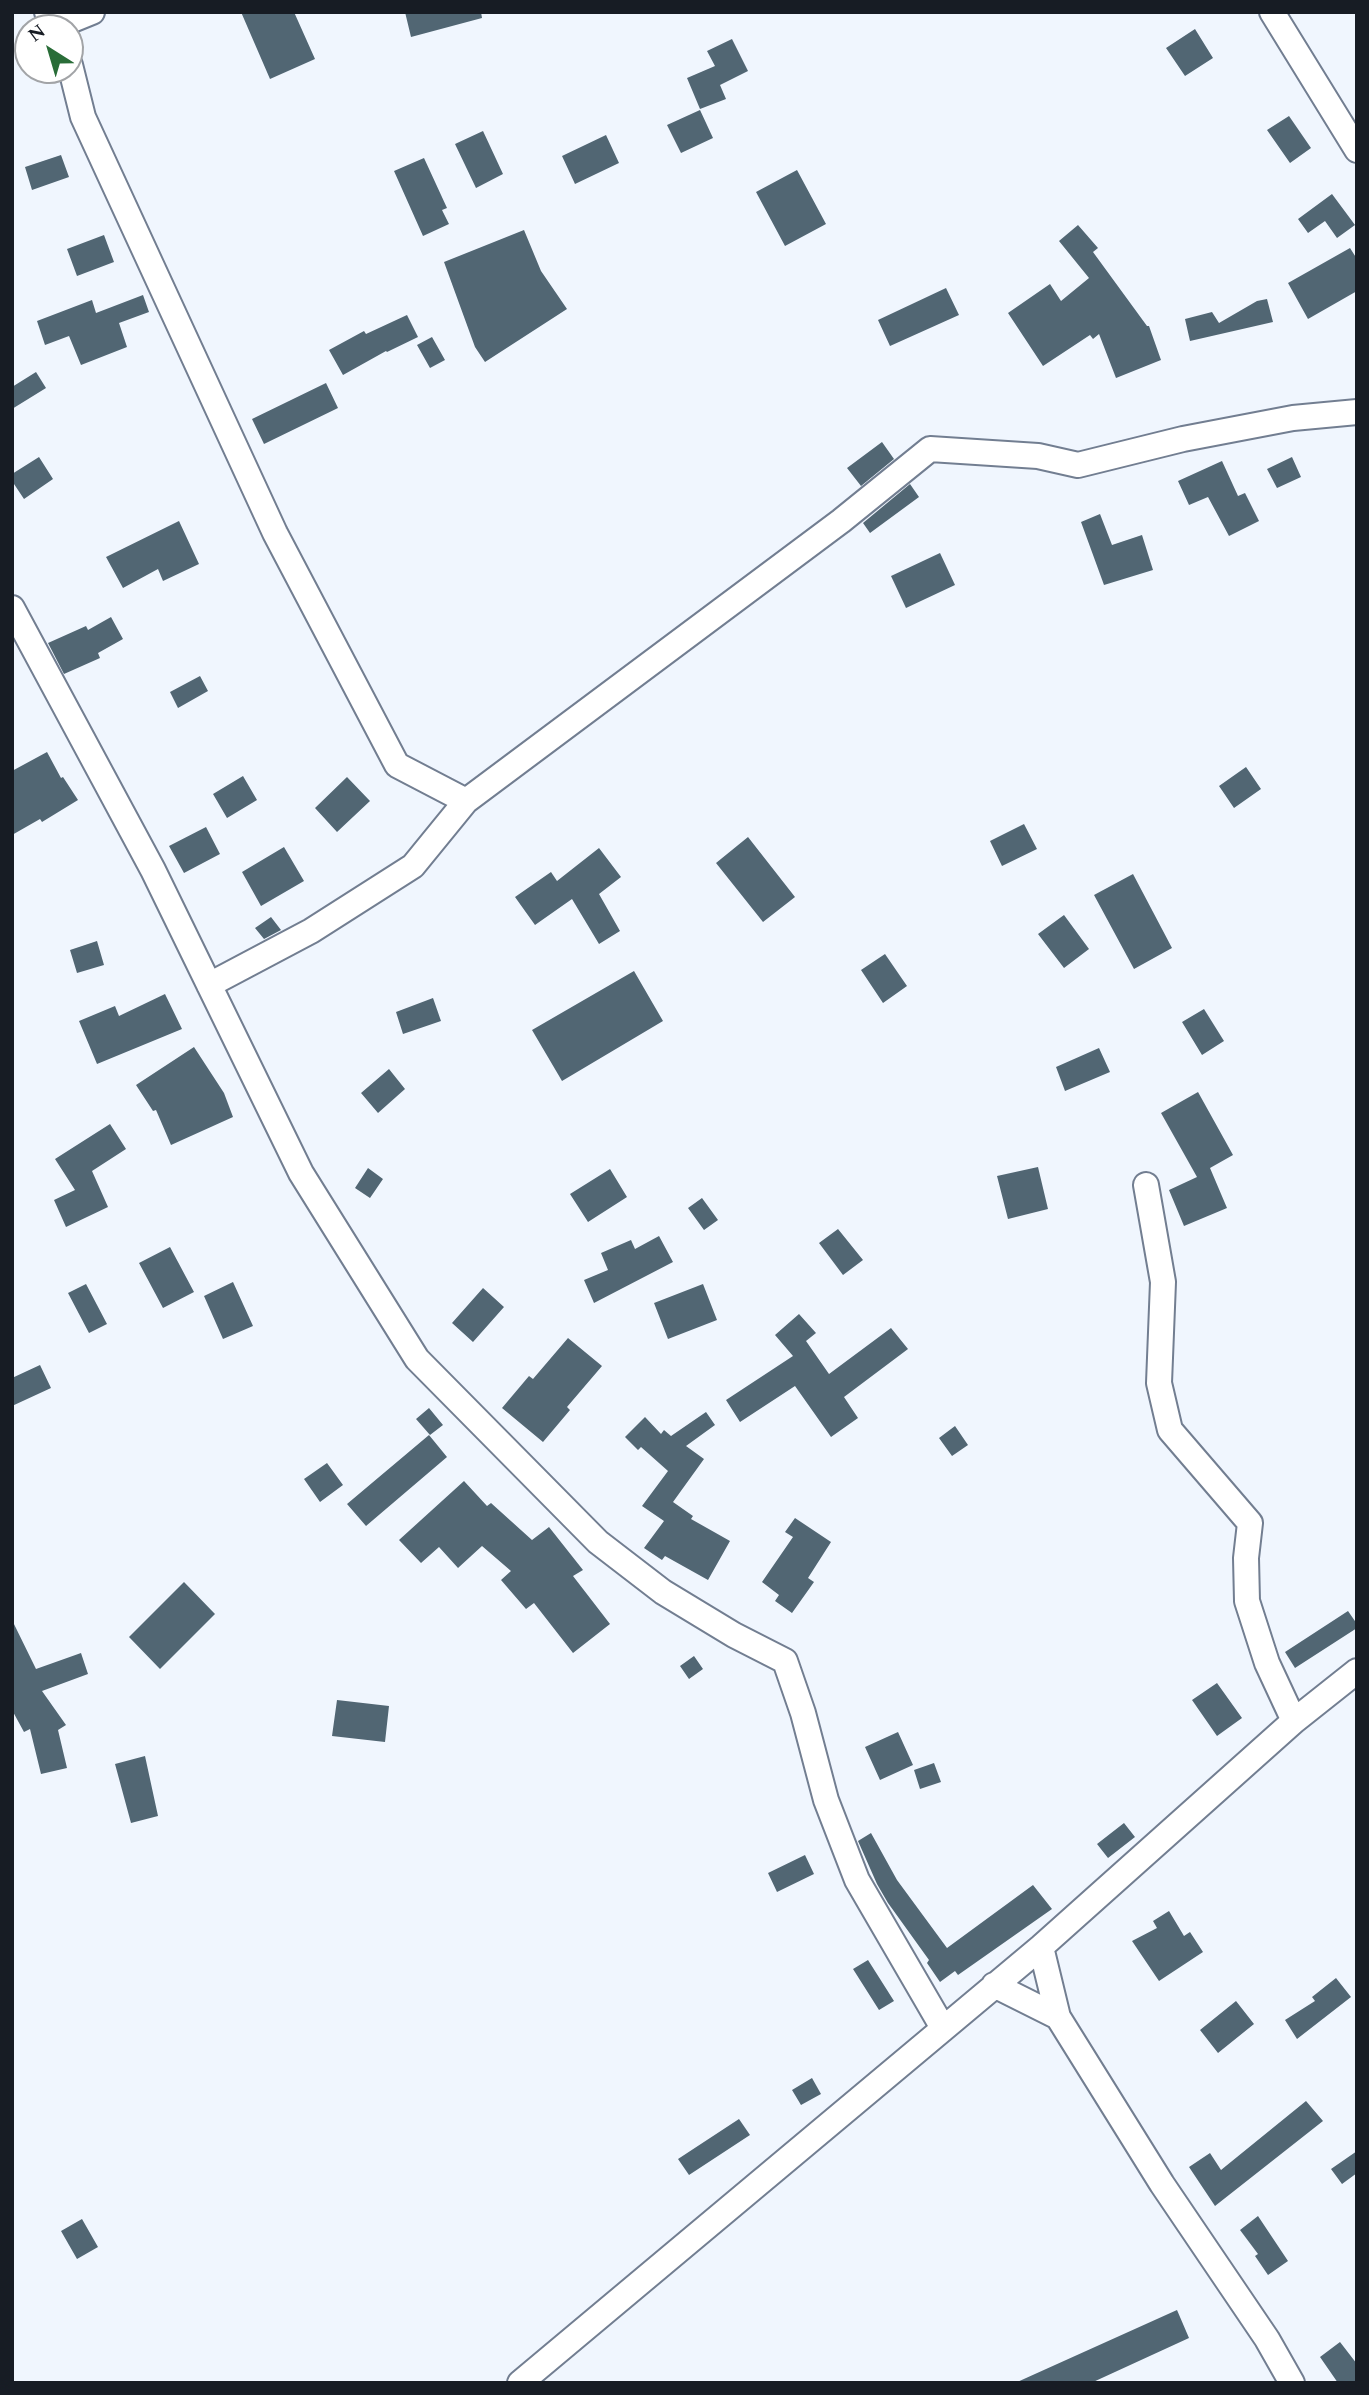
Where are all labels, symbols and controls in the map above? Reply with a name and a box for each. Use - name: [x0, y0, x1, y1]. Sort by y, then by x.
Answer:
- north arrow: [14, 14, 84, 84]
- text: N: [22, 17, 52, 50]

